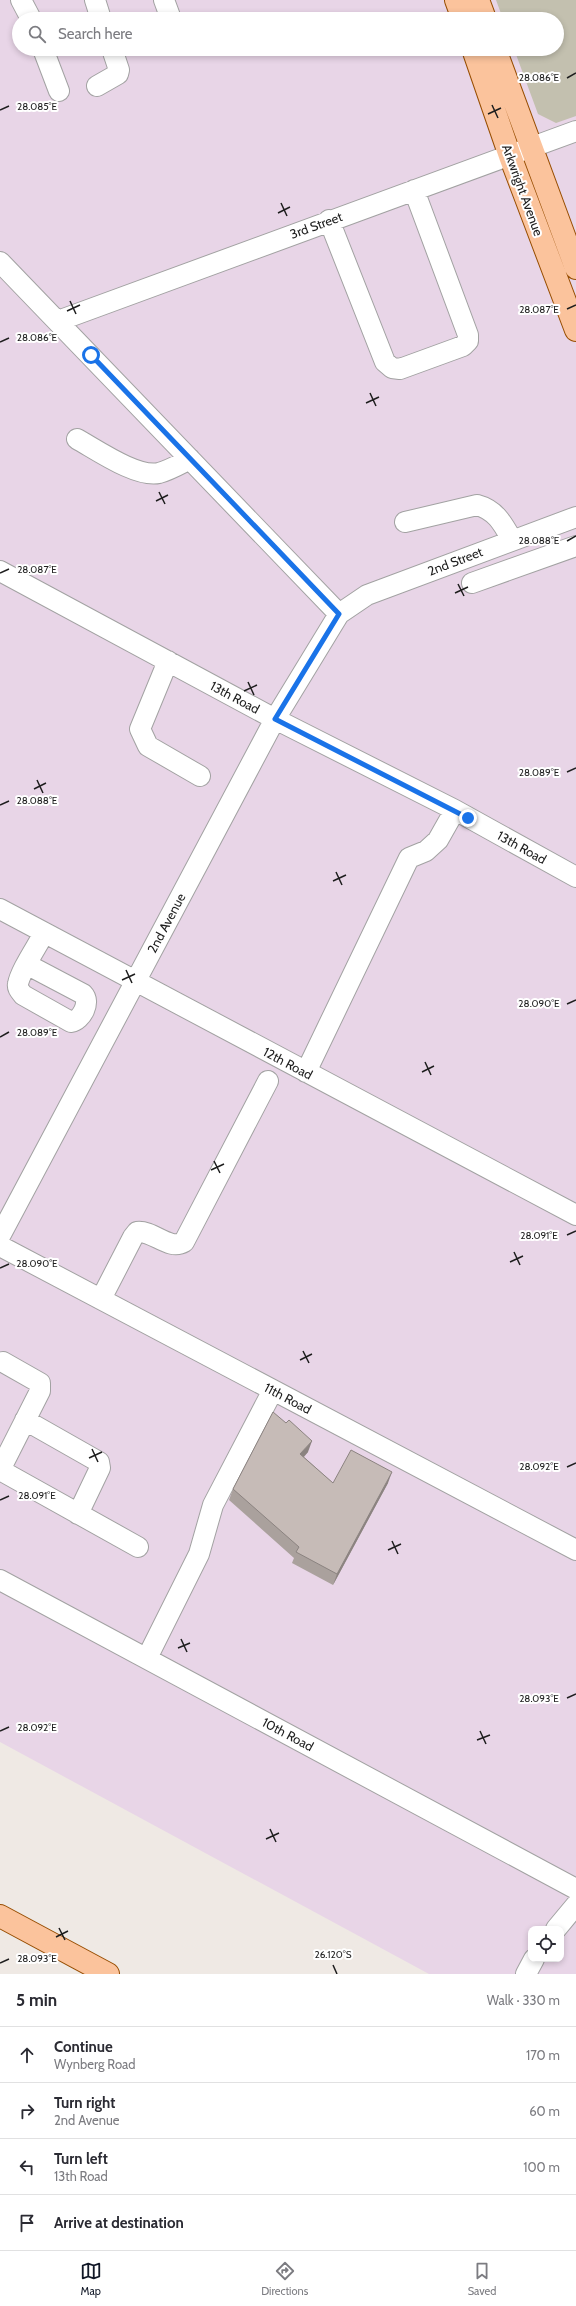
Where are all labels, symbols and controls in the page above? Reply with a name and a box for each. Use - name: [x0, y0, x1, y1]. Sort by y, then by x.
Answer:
- search box: [12, 12, 564, 56]
- icon: search: [26, 23, 48, 45]
- text: Search here: [58, 25, 133, 43]
- text: 28.086°E: [519, 71, 560, 84]
- text: 28.085°E: [17, 100, 58, 113]
- street label: Arkwright Avenue: [499, 142, 547, 238]
- street label: 3rd Street: [288, 208, 345, 242]
- text: 28.087°E: [519, 303, 559, 316]
- text: 28.086°E: [17, 331, 58, 344]
- route start: [82, 346, 100, 364]
- text: 28.088°E: [519, 534, 560, 547]
- street label: 2nd Street: [425, 543, 485, 579]
- text: 28.087°E: [17, 563, 57, 576]
- street label: 13th Road: [207, 677, 263, 717]
- text: 28.089°E: [519, 766, 560, 779]
- text: 28.088°E: [17, 794, 58, 807]
- route end: [459, 809, 477, 827]
- street label: 13th Road: [495, 827, 549, 867]
- street label: 2nd Avenue: [144, 890, 189, 956]
- text: 28.090°E: [518, 997, 560, 1010]
- text: 28.089°E: [17, 1026, 58, 1039]
- street label: 12th Road: [261, 1043, 315, 1083]
- text: 28.091°E: [520, 1229, 558, 1242]
- text: 28.090°E: [16, 1257, 58, 1270]
- street label: 11th Road: [262, 1379, 314, 1417]
- text: 28.092°E: [519, 1460, 559, 1473]
- text: 28.091°E: [18, 1489, 56, 1502]
- text: 28.093°E: [519, 1692, 559, 1705]
- street label: 10th Road: [260, 1714, 316, 1754]
- text: 28.092°E: [17, 1721, 57, 1734]
- map controls: [528, 1926, 564, 1962]
- button: locate: [528, 1926, 564, 1962]
- text: 26.120°S: [314, 1948, 352, 1961]
- text: 28.093°E: [17, 1952, 57, 1965]
- text: 5 min: [16, 1990, 57, 2010]
- text: Walk · 330 m: [487, 1992, 560, 2008]
- text: Continue: [54, 2038, 113, 2056]
- icon: ahead: [16, 2044, 38, 2066]
- text: 170 m: [526, 2047, 560, 2063]
- text: Wynberg Road: [54, 2056, 136, 2072]
- text: Turn right: [54, 2094, 115, 2112]
- icon: right: [16, 2100, 38, 2122]
- text: 60 m: [529, 2103, 560, 2119]
- text: 2nd Avenue: [54, 2112, 119, 2128]
- text: Turn left: [54, 2150, 108, 2168]
- icon: left: [16, 2156, 38, 2178]
- text: 100 m: [523, 2159, 560, 2175]
- text: 13th Road: [54, 2168, 108, 2184]
- icon: arrive: [16, 2212, 38, 2234]
- text: Arrive at destination: [54, 2214, 184, 2232]
- tab: Map: [80, 2260, 102, 2298]
- tab: Directions: [261, 2260, 308, 2298]
- tab: Saved: [468, 2260, 496, 2298]

